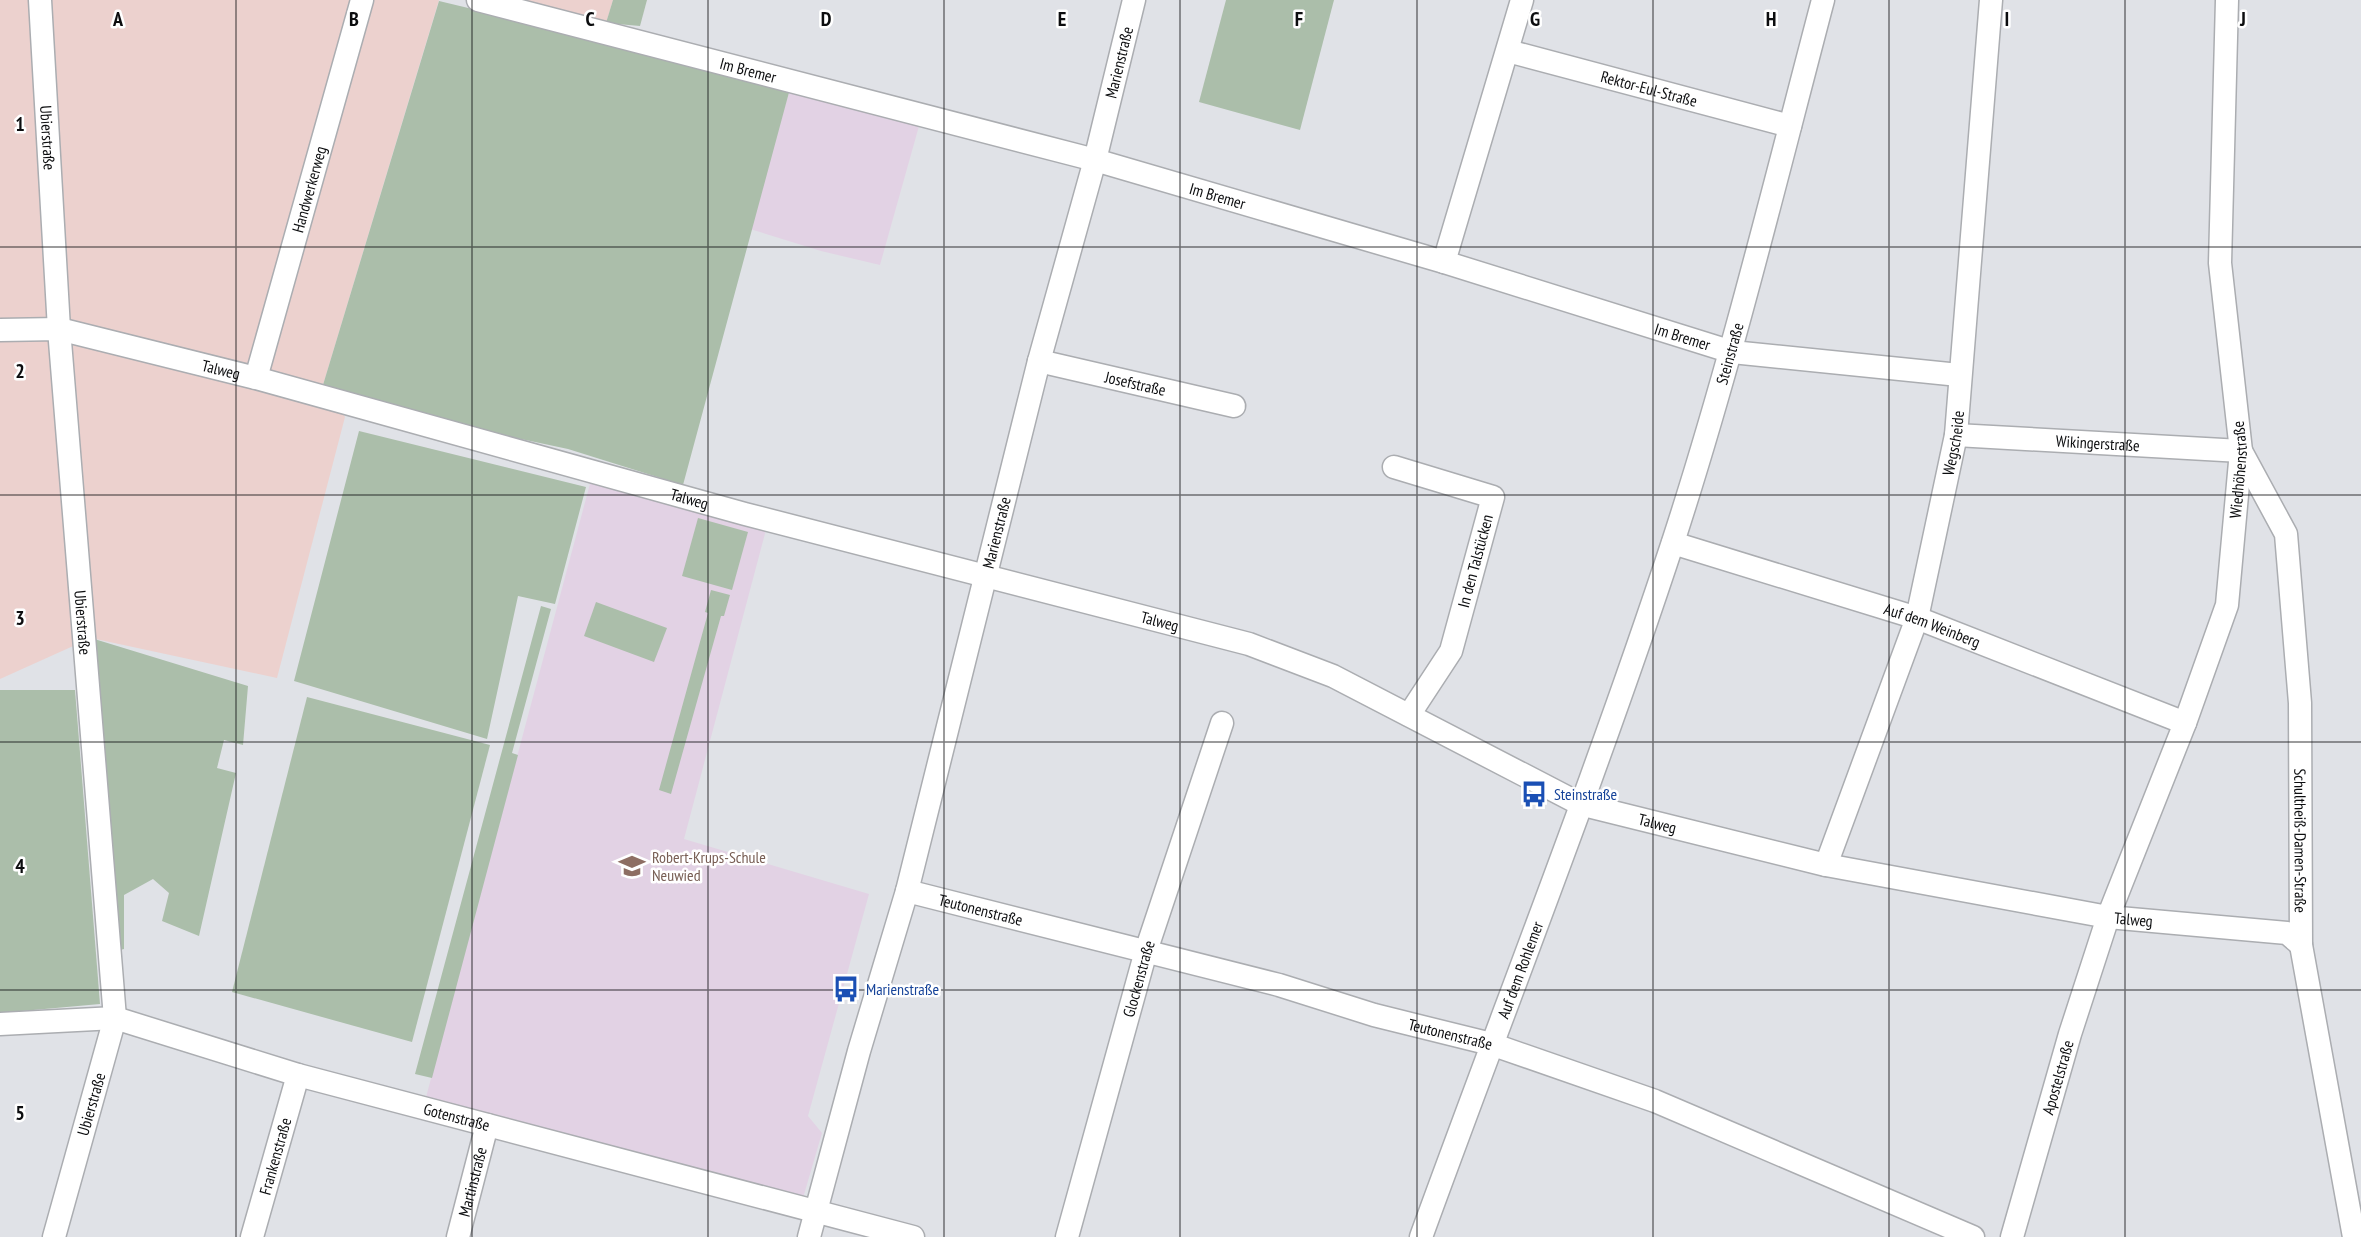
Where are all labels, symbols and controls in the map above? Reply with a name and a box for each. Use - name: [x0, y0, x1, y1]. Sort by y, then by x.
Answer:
- text: A: [112, 6, 124, 32]
- text: B: [349, 6, 359, 32]
- text: C: [585, 6, 595, 32]
- text: D: [821, 6, 832, 32]
- text: E: [1058, 6, 1066, 32]
- text: F: [1295, 6, 1303, 32]
- text: G: [1530, 6, 1540, 32]
- text: H: [1766, 6, 1776, 32]
- text: I: [2005, 6, 2009, 32]
- text: J: [2239, 6, 2246, 32]
- street label: Marienstraße: [1100, 24, 1137, 100]
- street label: Im Bremer: [718, 53, 779, 87]
- street label: Rektor-Eul-Straße: [1599, 66, 1699, 111]
- street label: Ubierstraße: [36, 105, 60, 171]
- text: 1: [15, 111, 25, 137]
- street label: Handwerkerweg: [287, 144, 331, 235]
- street label: Im Bremer: [1187, 178, 1248, 214]
- street label: Im Bremer: [1652, 318, 1714, 355]
- street label: Steinstraße: [1711, 321, 1748, 387]
- street label: Talweg: [200, 355, 242, 384]
- text: 2: [15, 358, 25, 384]
- street label: Josefstraße: [1102, 366, 1168, 400]
- street label: Wegscheide: [1938, 410, 1968, 477]
- street label: Wiedhöhenstraße: [2225, 420, 2251, 519]
- street label: Wikingerstraße: [2055, 431, 2140, 455]
- street label: Talweg: [668, 484, 711, 513]
- street label: Marienstraße: [978, 495, 1015, 571]
- street label: In den Talstücken: [1453, 512, 1497, 610]
- street label: Ubierstraße: [70, 589, 95, 656]
- street label: Auf dem Weinberg: [1882, 598, 1983, 652]
- text: 3: [15, 605, 25, 631]
- street label: Talweg: [1139, 606, 1181, 636]
- street label: Schultheiß-Damen-Straße: [2290, 768, 2311, 913]
- bus stop icon: Steinstraße: [1519, 779, 1549, 809]
- place label: Steinstraße: [1554, 784, 1617, 804]
- street label: Talweg: [1636, 809, 1679, 838]
- place label: Robert-Krups-Schule Neuwied: [652, 847, 766, 885]
- school or university icon: Robert-Krups-Schule Neuwied: [617, 851, 647, 881]
- text: 4: [15, 853, 25, 879]
- street label: Teutonenstraße: [937, 889, 1025, 930]
- street label: Talweg: [2113, 908, 2154, 931]
- street label: Auf dem Rohlemer: [1493, 918, 1548, 1021]
- street label: Glockenstraße: [1118, 938, 1159, 1019]
- bus stop icon: Marienstraße: [831, 974, 861, 1004]
- place label: Marienstraße: [866, 979, 939, 999]
- street label: Teutonenstraße: [1406, 1014, 1495, 1054]
- street label: Apostelstraße: [2037, 1038, 2078, 1117]
- street label: Ubierstraße: [72, 1070, 110, 1138]
- street label: Gotenstraße: [421, 1099, 492, 1135]
- text: 5: [15, 1100, 25, 1126]
- street label: Frankenstraße: [255, 1115, 295, 1197]
- street label: Martinstraße: [454, 1145, 491, 1219]

